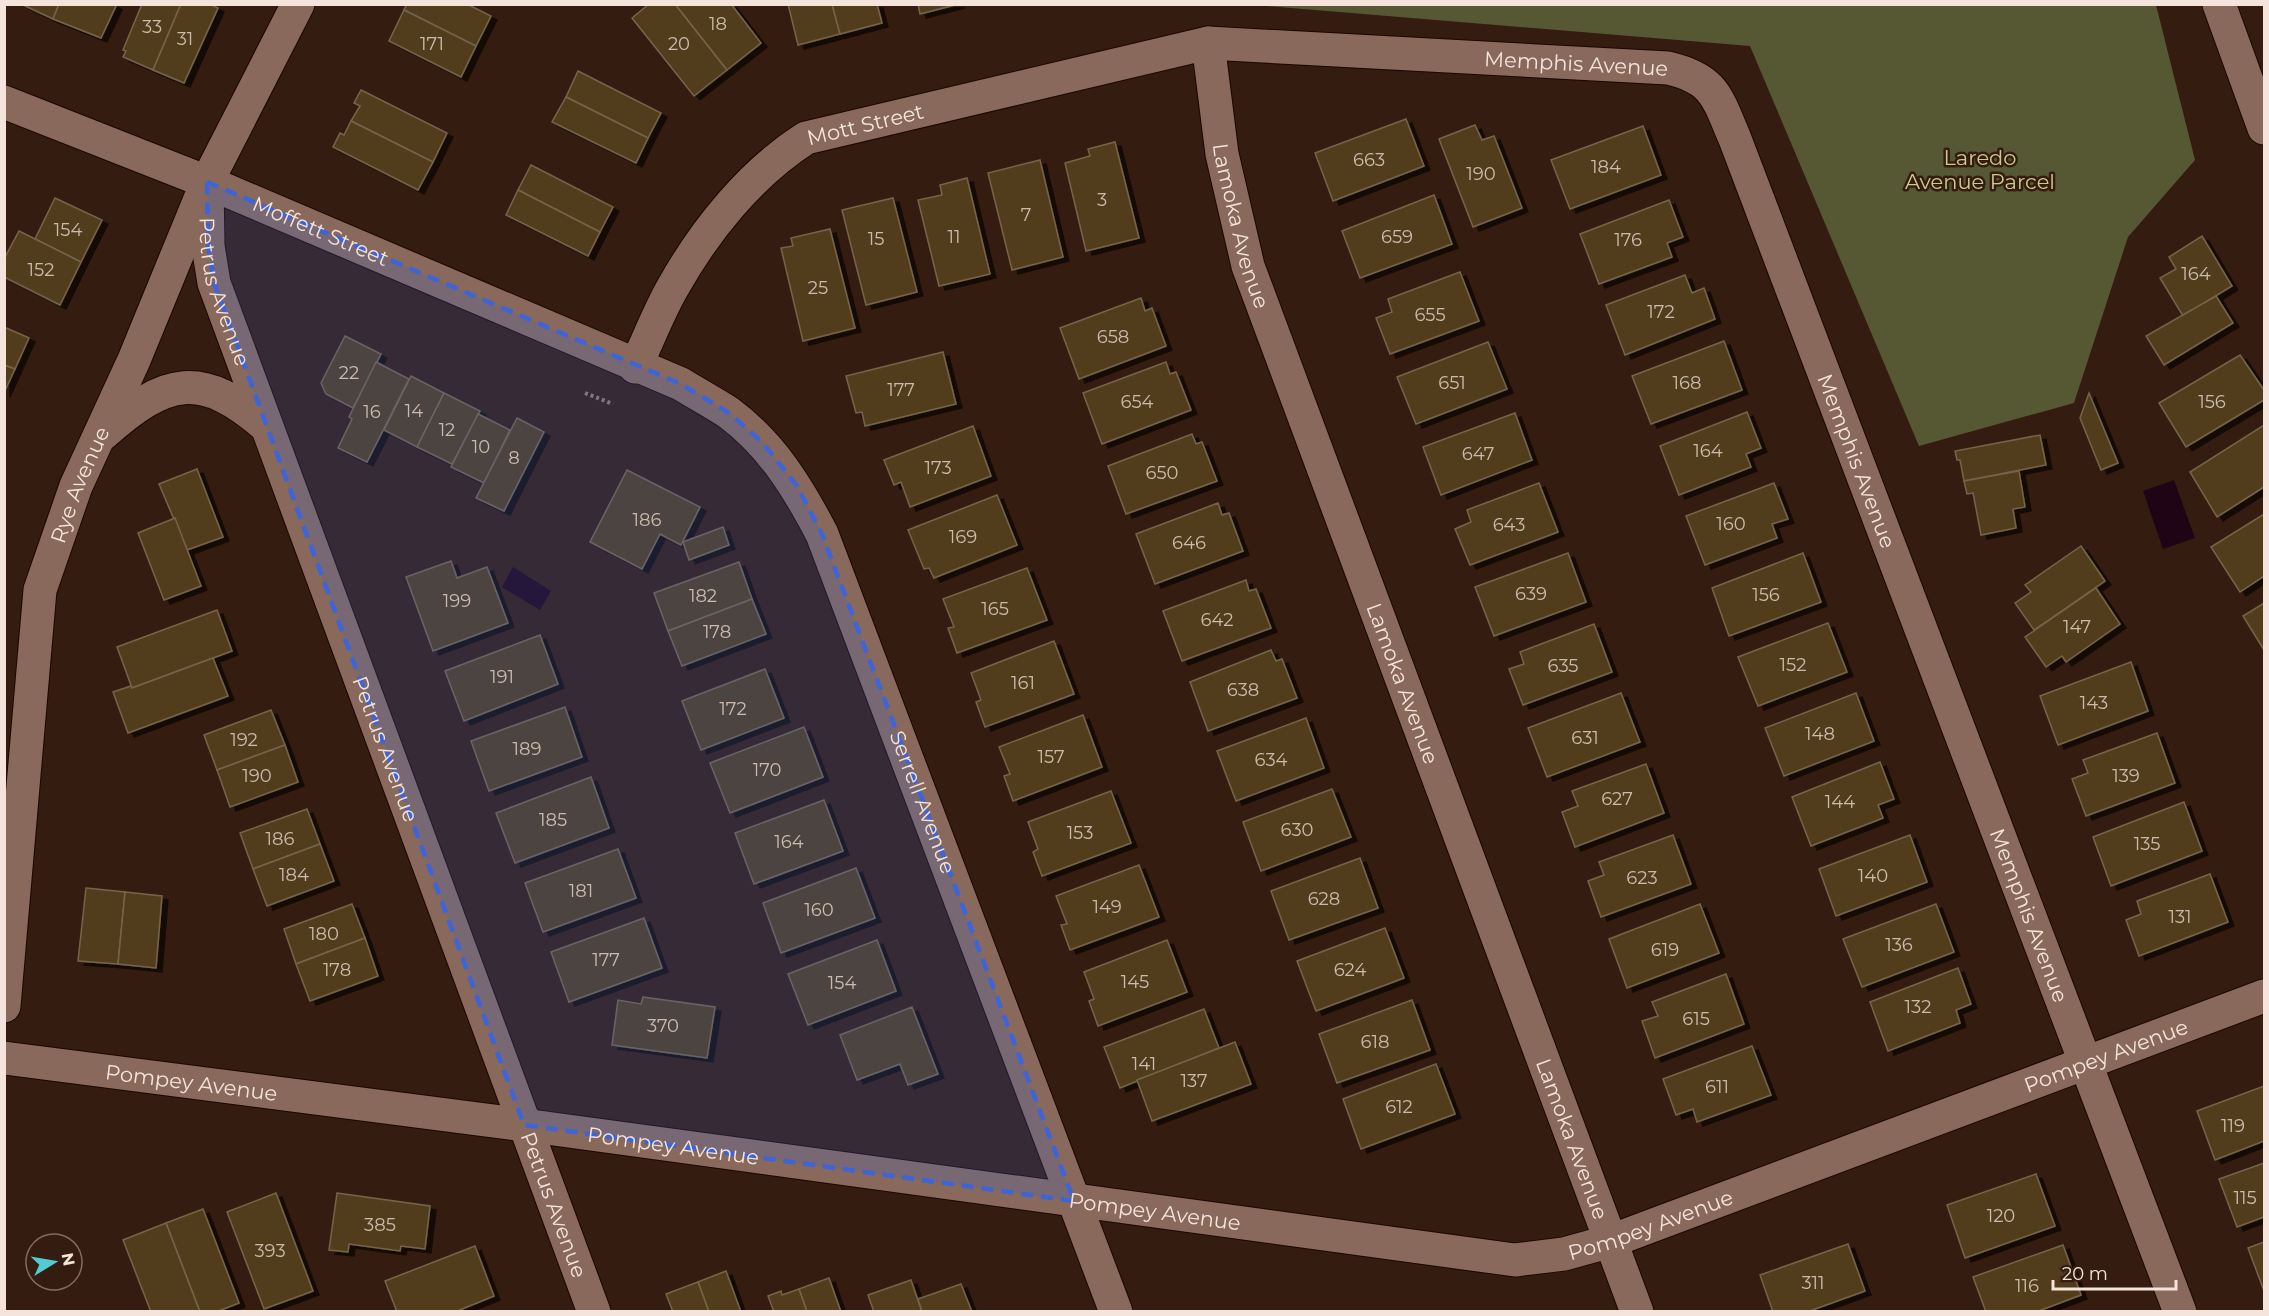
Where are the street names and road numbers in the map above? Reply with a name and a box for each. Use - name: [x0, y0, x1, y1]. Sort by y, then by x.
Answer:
- street label: Memphis Avenue: [1484, 46, 1669, 80]
- street label: Mott Street: [804, 98, 926, 150]
- street label: Lamoka Avenue: [1208, 142, 1275, 312]
- street label: Moffett Street: [249, 190, 393, 271]
- street label: Petrus Avenue: [195, 217, 256, 369]
- street label: Memphis Avenue: [1813, 370, 1901, 551]
- street label: Rye Avenue: [45, 422, 114, 546]
- street label: Lamoka Avenue: [1362, 599, 1444, 767]
- street label: Petrus Avenue: [348, 672, 424, 825]
- street label: Serrell Avenue: [885, 727, 962, 877]
- street label: Memphis Avenue: [1985, 825, 2074, 1006]
- street label: Pompey Avenue: [2020, 1013, 2191, 1098]
- street label: Lamoka Avenue: [1531, 1055, 1614, 1223]
- street label: Pompey Avenue: [104, 1059, 279, 1106]
- street label: Pompey Avenue: [586, 1121, 761, 1169]
- street label: Petrus Avenue: [516, 1128, 593, 1281]
- street label: Pompey Avenue: [1565, 1184, 1736, 1265]
- street label: Pompey Avenue: [1067, 1187, 1242, 1235]

